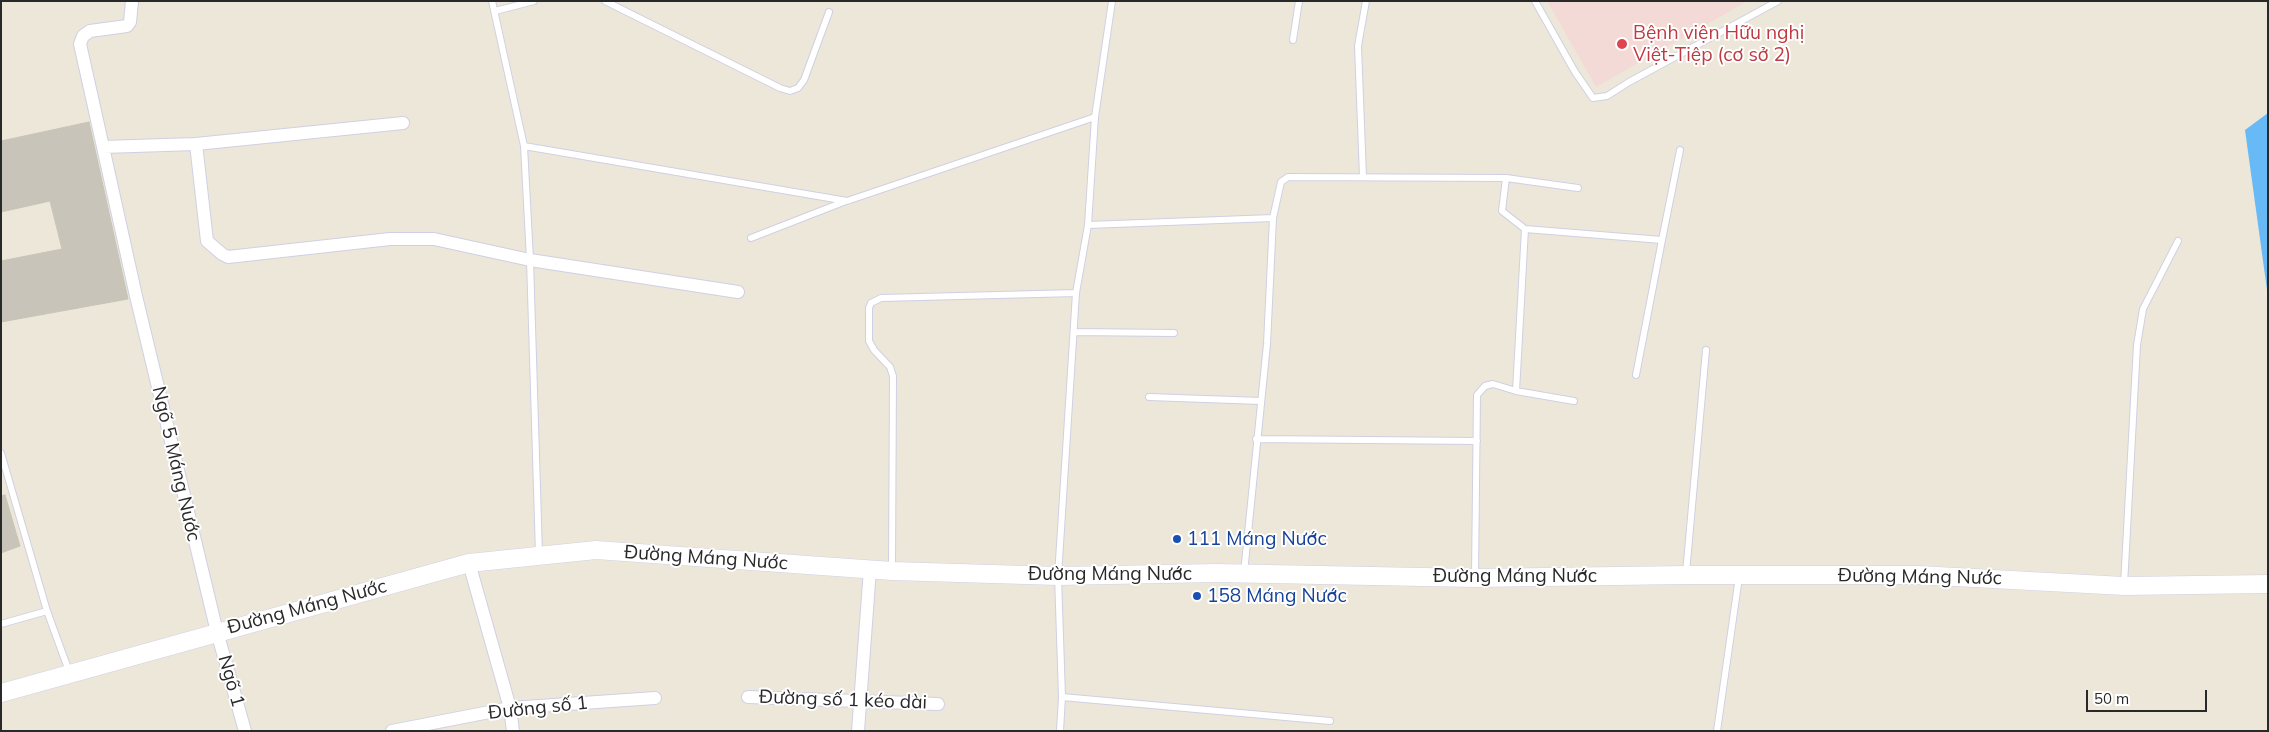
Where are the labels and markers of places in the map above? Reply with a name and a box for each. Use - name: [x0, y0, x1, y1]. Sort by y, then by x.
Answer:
- place label: Bệnh viện Hữu nghị Việt-Tiệp (cơ sở 2): [1633, 22, 1804, 66]
- marker: Bệnh viện Hữu nghị Việt-Tiệp (cơ sở 2): [1615, 37, 1629, 51]
- place label: 111 Máng Nước: [1187, 528, 1327, 550]
- marker: 111 Máng Nước: [1171, 533, 1183, 545]
- place label: 158 Máng Nước: [1207, 585, 1347, 607]
- marker: 158 Máng Nước: [1191, 590, 1203, 602]

